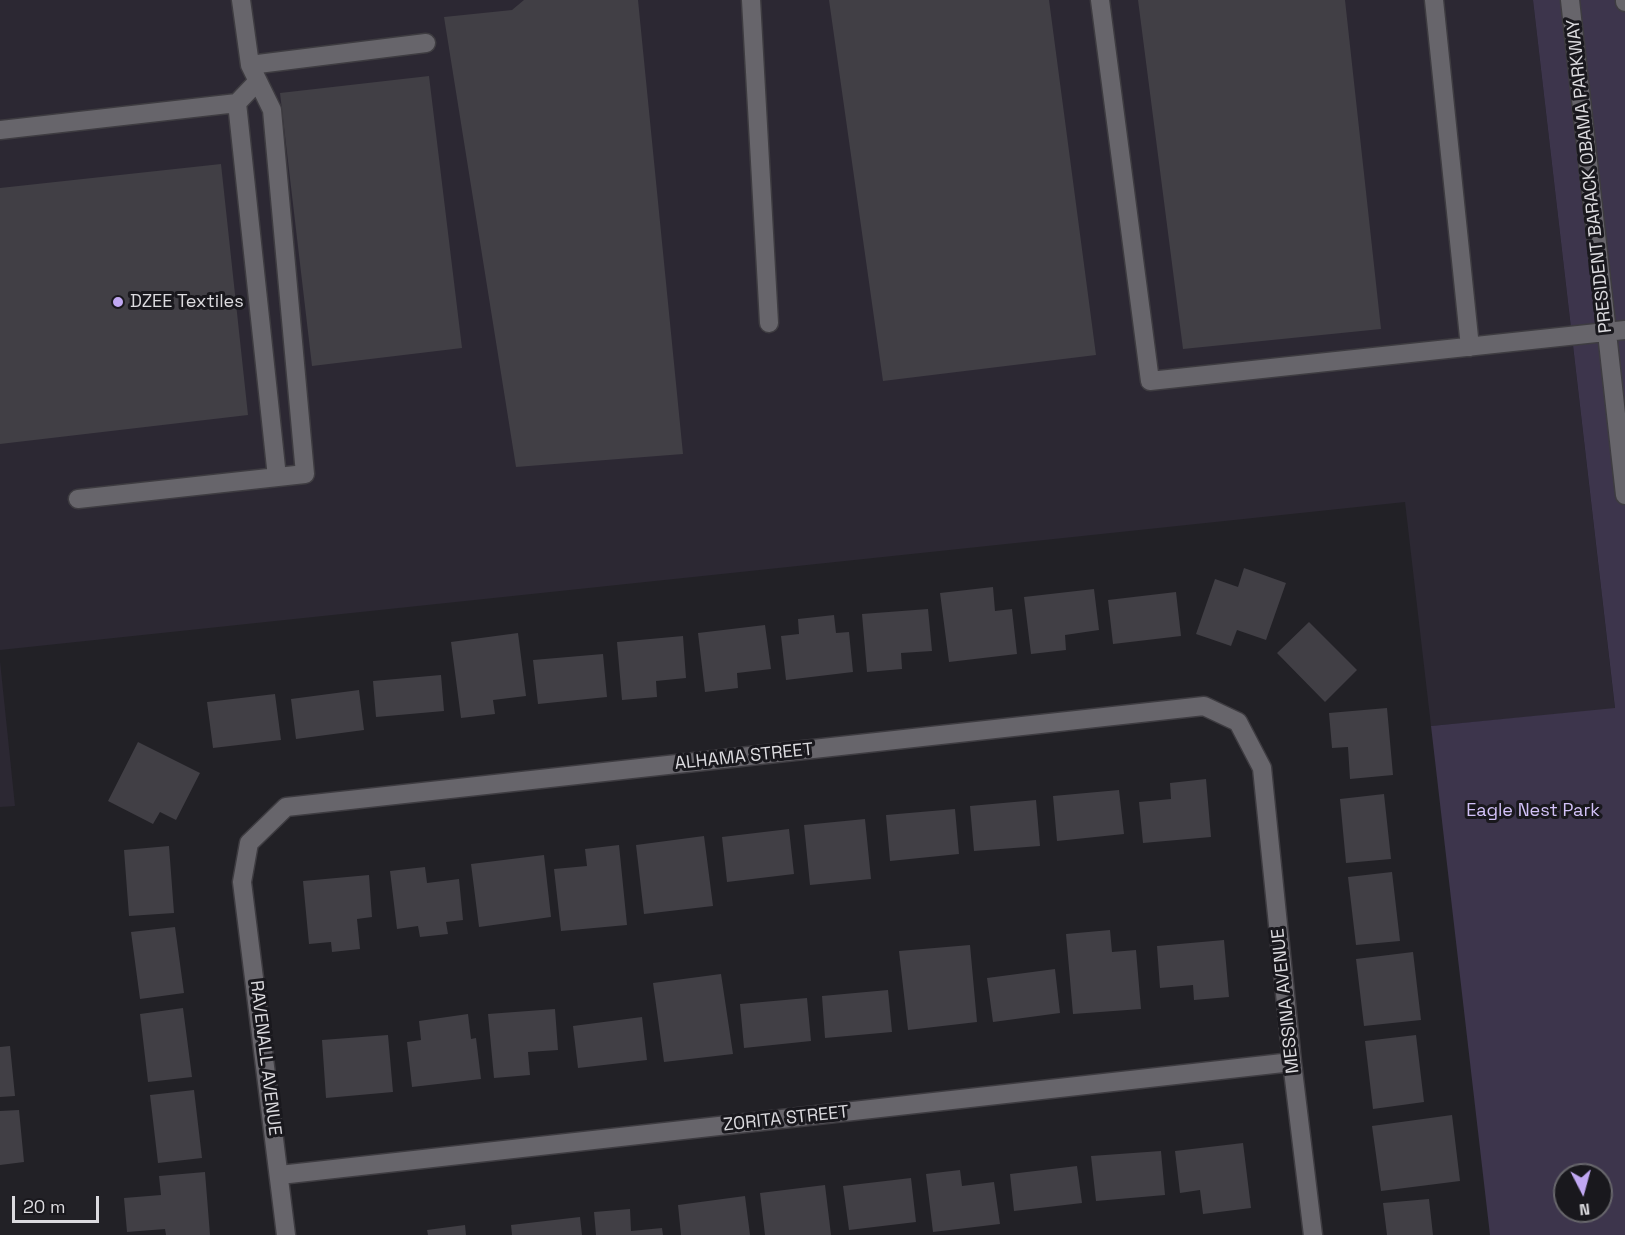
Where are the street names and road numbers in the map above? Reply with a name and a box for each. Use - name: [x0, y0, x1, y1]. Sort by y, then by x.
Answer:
- street label: PRESIDENT BARACK OBAMA PARKWAY: [1563, 18, 1617, 334]
- street label: ALHAMA STREET: [674, 739, 814, 775]
- street label: MESSINA AVENUE: [1268, 927, 1304, 1075]
- street label: RAVENALL AVENUE: [245, 979, 285, 1137]
- street label: ZORITA STREET: [722, 1102, 850, 1136]

